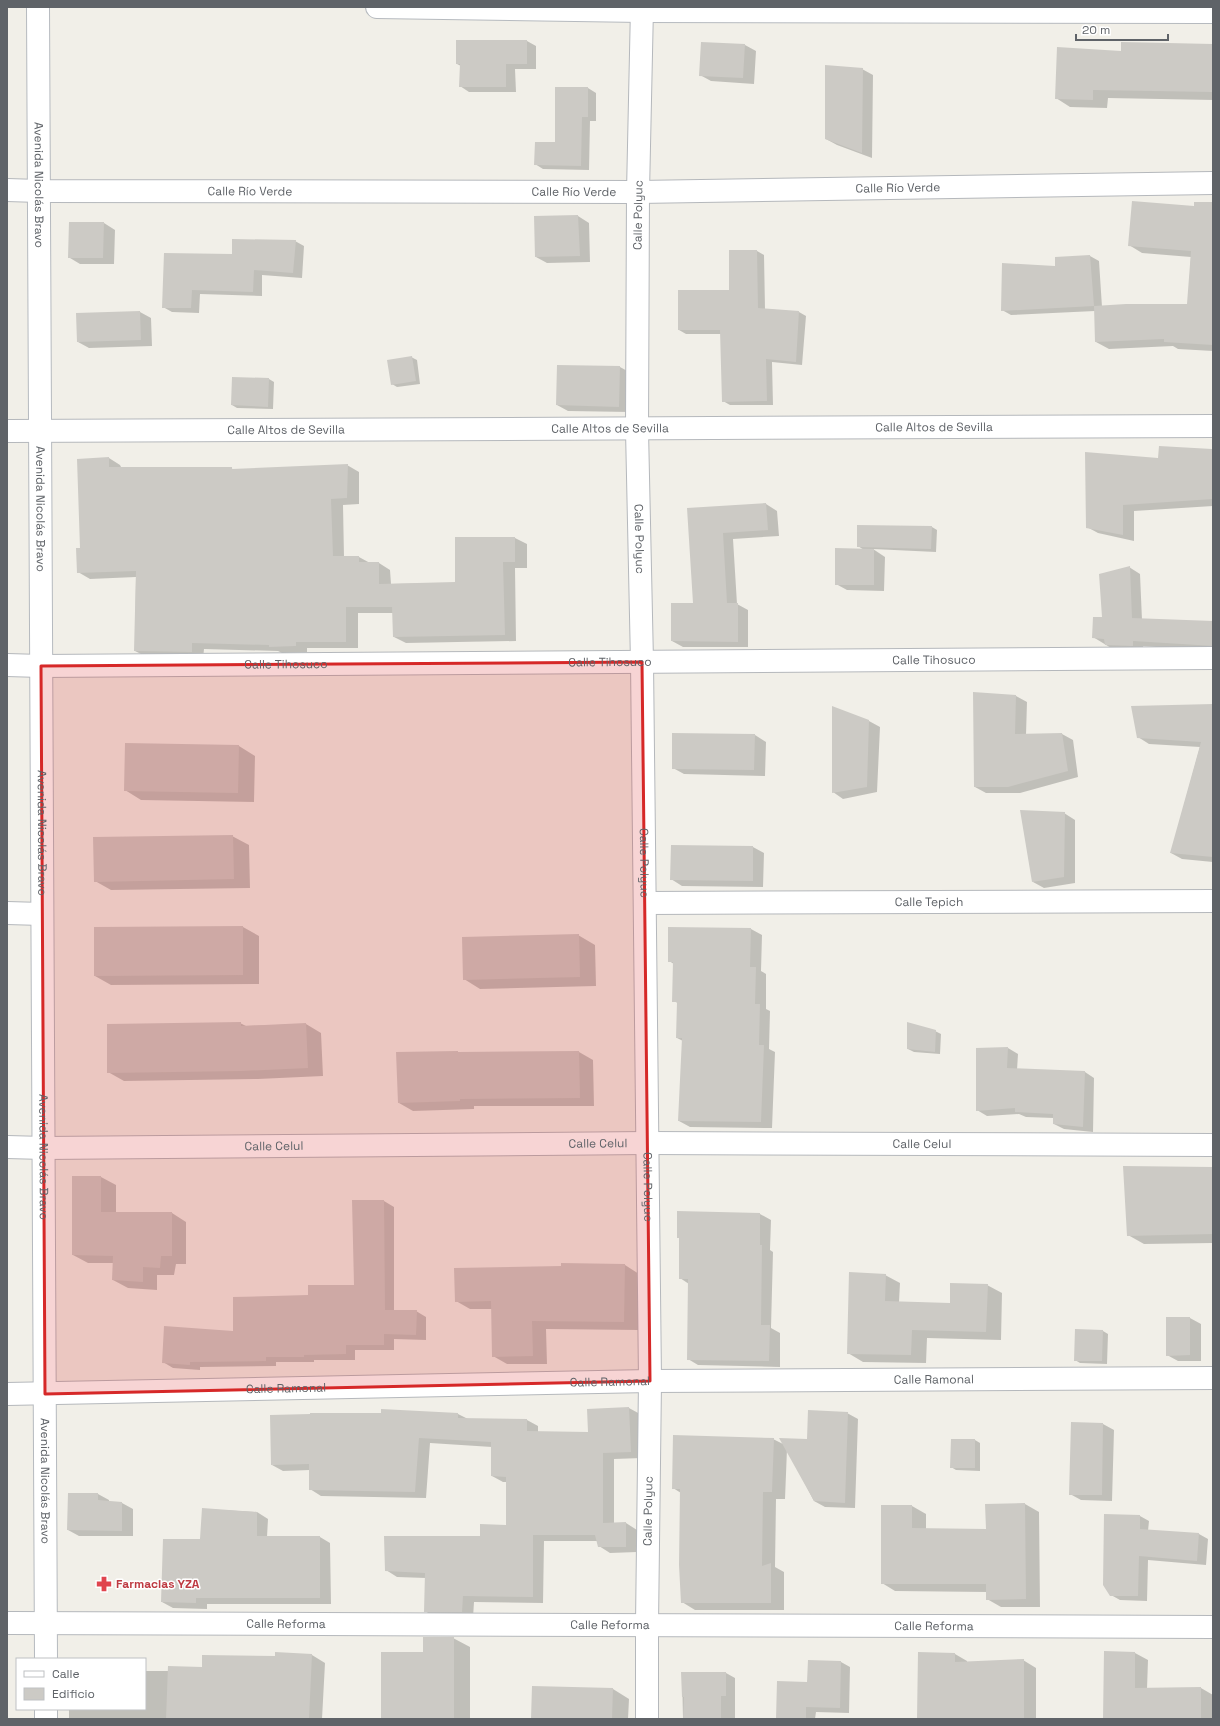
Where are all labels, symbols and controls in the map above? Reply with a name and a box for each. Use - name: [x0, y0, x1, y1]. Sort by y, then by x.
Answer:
- scale bar: [1076, 16, 1168, 42]
- text: 20 m: [1082, 22, 1110, 38]
- street label: Avenida Nicolás Bravo: [31, 122, 47, 248]
- street label: Calle Río Verde: [855, 179, 941, 197]
- street label: Calle Polyuc: [629, 180, 647, 250]
- street label: Calle Río Verde: [208, 183, 292, 199]
- street label: Calle Río Verde: [532, 184, 616, 200]
- street label: Calle Altos de Sevilla: [875, 419, 993, 435]
- street label: Calle Altos de Sevilla: [551, 420, 669, 437]
- street label: Calle Altos de Sevilla: [227, 422, 345, 438]
- street label: Avenida Nicolás Bravo: [32, 446, 49, 572]
- street label: Calle Polyuc: [631, 504, 648, 574]
- street label: Calle Tihosuco: [892, 652, 976, 668]
- street label: Calle Tihosuco: [568, 654, 652, 670]
- street label: Calle Tihosuco: [244, 656, 328, 673]
- street label: Avenida Nicolás Bravo: [34, 770, 50, 896]
- street label: Calle Polyuc: [636, 828, 653, 898]
- street label: Calle Tepich: [895, 894, 963, 910]
- street label: Avenida Nicolás Bravo: [35, 1094, 52, 1220]
- street label: Calle Celul: [568, 1135, 627, 1152]
- street label: Calle Celul: [893, 1136, 951, 1152]
- street label: Calle Celul: [244, 1138, 303, 1154]
- street label: Calle Polyuc: [639, 1152, 656, 1222]
- street label: Calle Ramonal: [894, 1371, 974, 1388]
- street label: Calle Ramonal: [570, 1373, 650, 1391]
- street label: Calle Ramonal: [246, 1380, 326, 1397]
- street label: Avenida Nicolás Bravo: [37, 1418, 53, 1544]
- street label: Calle Polyuc: [639, 1476, 657, 1546]
- pharmacy icon: Farmacias YZA: [95, 1575, 113, 1593]
- place label: Farmacias YZA: [116, 1576, 200, 1592]
- street label: Calle Reforma: [246, 1616, 326, 1632]
- street label: Calle Reforma: [570, 1617, 650, 1633]
- street label: Calle Reforma: [894, 1618, 974, 1634]
- legend: [16, 1658, 146, 1710]
- text: Calle: [52, 1666, 80, 1682]
- text: Edificio: [52, 1686, 95, 1702]

